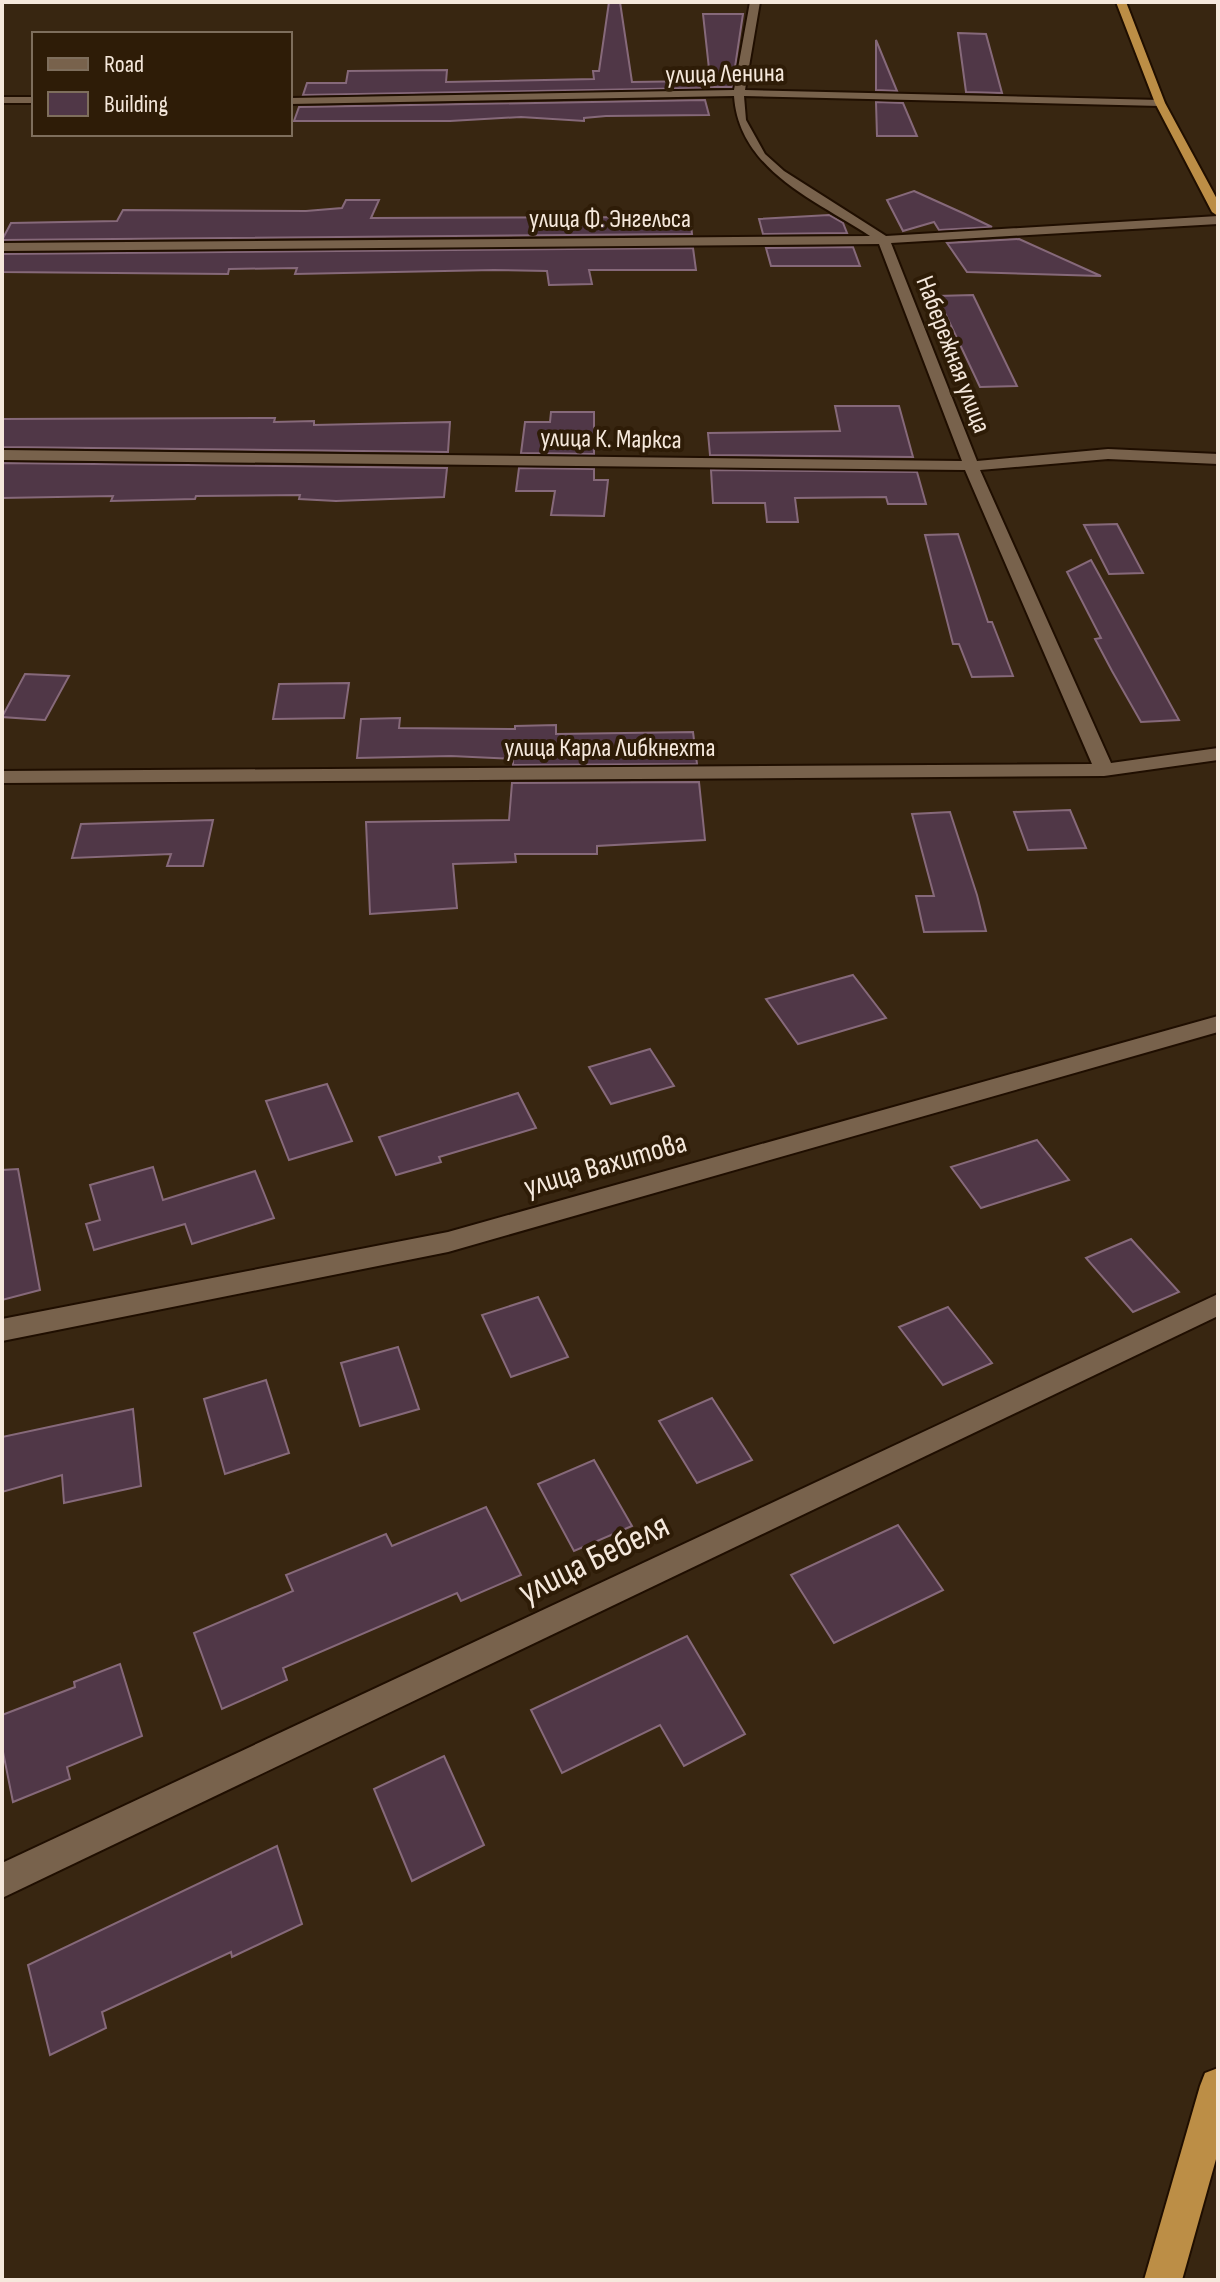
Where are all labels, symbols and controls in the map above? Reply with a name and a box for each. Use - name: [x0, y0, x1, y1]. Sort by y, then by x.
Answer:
- legend: [32, 32, 292, 136]
- text: Road: [104, 50, 144, 79]
- street label: улица Ленина: [665, 58, 785, 91]
- text: Building: [104, 90, 168, 119]
- street label: улица Ф. Энгельса: [529, 204, 691, 235]
- street label: Набережная улица: [908, 272, 997, 437]
- street label: улица К. Маркса: [540, 423, 682, 456]
- street label: улица Карла Либкнехта: [504, 733, 716, 764]
- street label: улица Вахитова: [520, 1125, 691, 1205]
- street label: улица Бебеля: [512, 1504, 677, 1614]

